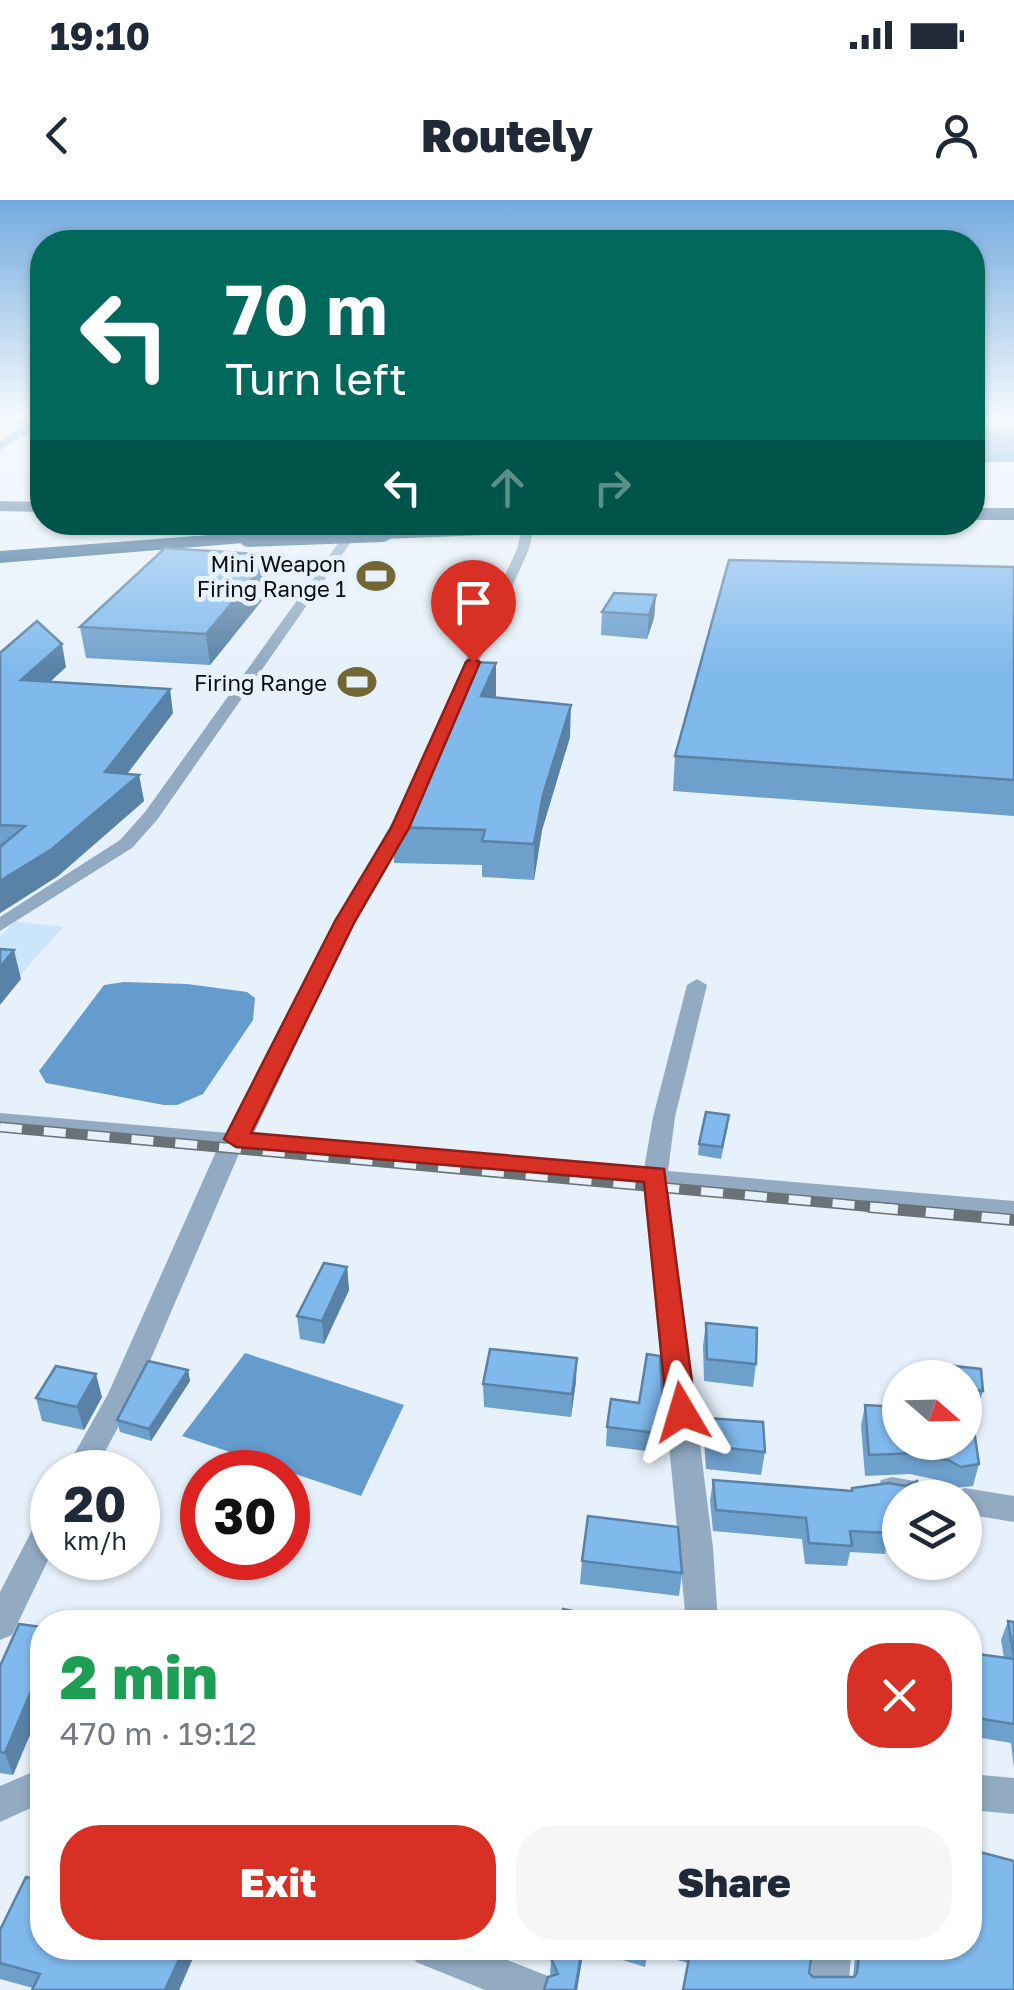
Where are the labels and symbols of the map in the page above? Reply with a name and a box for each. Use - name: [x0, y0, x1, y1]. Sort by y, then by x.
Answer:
- place label: Mini Weapon Firing Range 1: [197, 550, 346, 602]
- sports icon: Mini Weapon Firing Range 1: [355, 555, 397, 597]
- pin: [431, 560, 516, 663]
- sports icon: Firing Range: [336, 661, 378, 703]
- place label: Firing Range: [194, 669, 327, 696]
- position arrow: [630, 1360, 734, 1464]
- north arrow: [882, 1360, 982, 1460]
- speed limit sign: 30: [180, 1450, 310, 1580]

